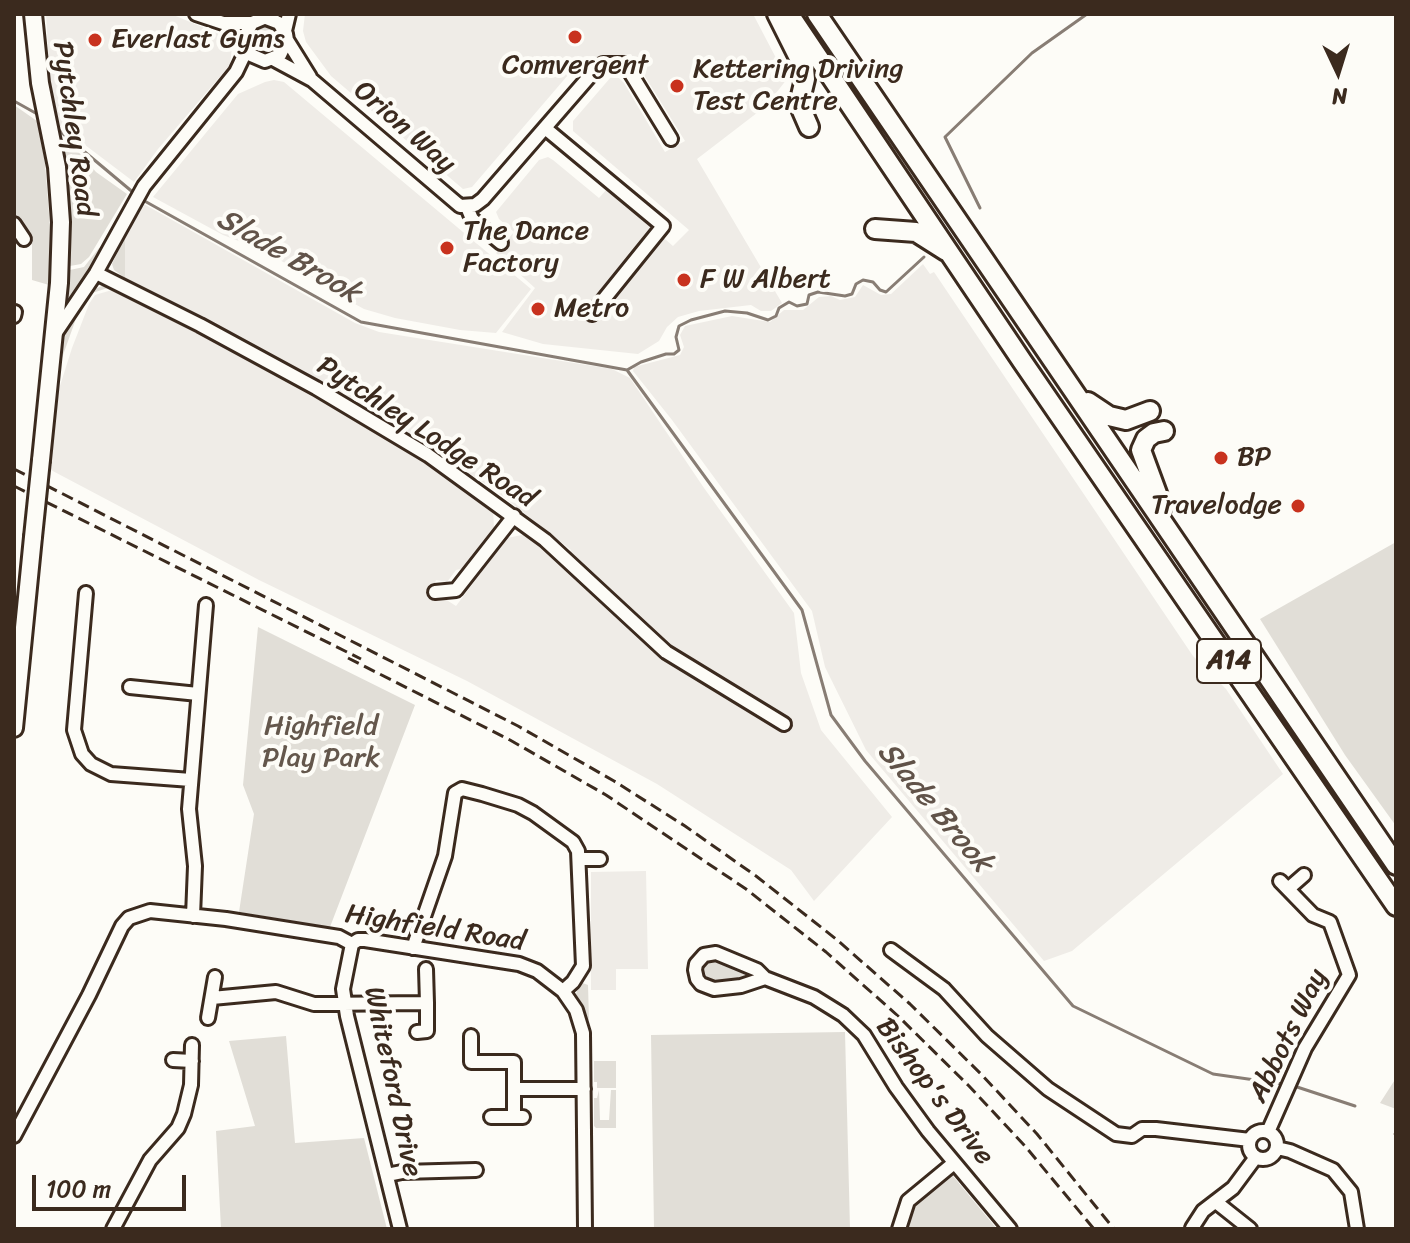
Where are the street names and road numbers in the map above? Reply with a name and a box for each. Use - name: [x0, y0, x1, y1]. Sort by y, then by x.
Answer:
- street label: Pytchley Road: [44, 39, 102, 219]
- street label: Orion Way: [346, 75, 462, 181]
- street label: Pytchley Lodge Road: [310, 350, 542, 516]
- road number: A14: [1197, 639, 1261, 683]
- street label: Highfield Road: [343, 898, 527, 960]
- street label: Abbots Way: [1242, 964, 1336, 1108]
- street label: Whiteford Drive: [355, 984, 429, 1180]
- street label: Bishop's Drive: [868, 1012, 1000, 1172]

